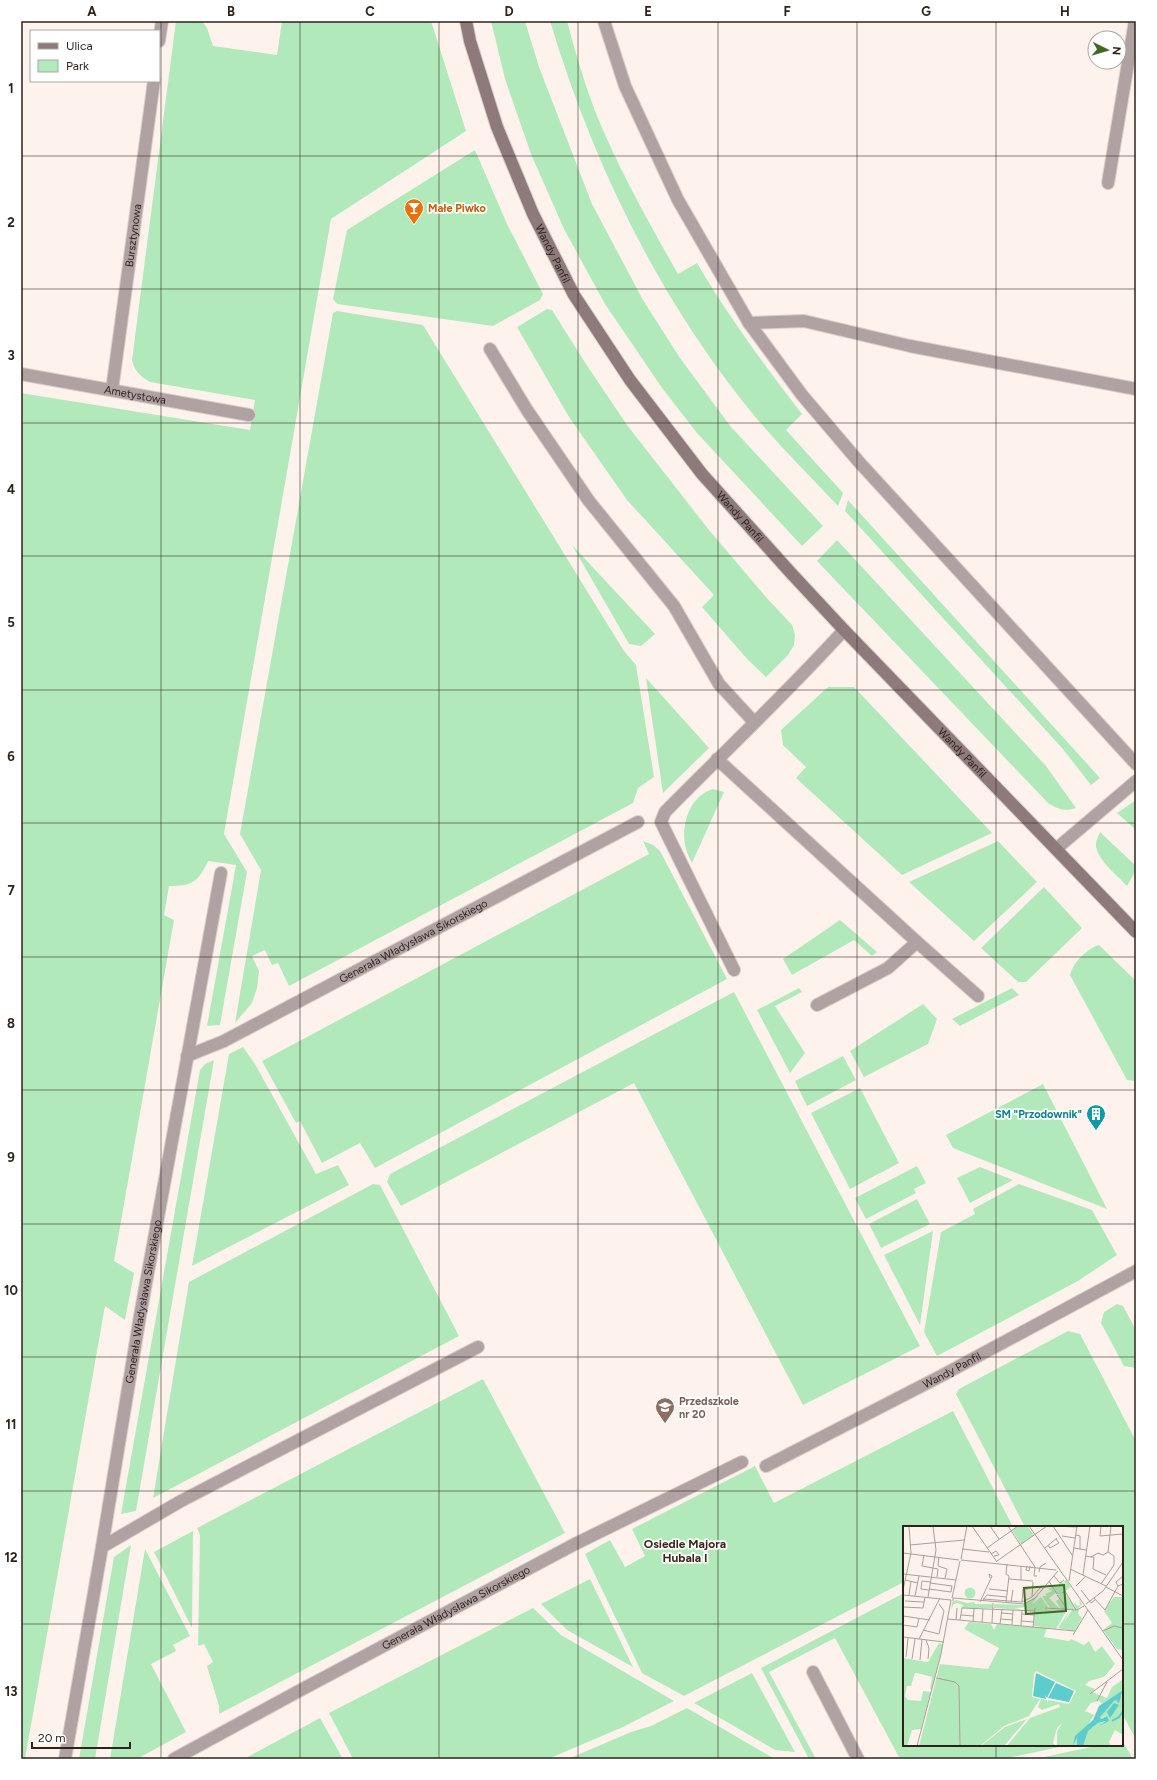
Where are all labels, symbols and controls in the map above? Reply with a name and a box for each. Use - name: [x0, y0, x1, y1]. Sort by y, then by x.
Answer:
- text: A: [87, 4, 97, 19]
- text: B: [227, 4, 235, 19]
- text: C: [365, 4, 375, 19]
- text: D: [504, 4, 514, 19]
- text: E: [644, 4, 652, 19]
- text: F: [783, 4, 791, 19]
- text: G: [921, 4, 931, 19]
- text: H: [1060, 4, 1070, 19]
- legend: [30, 30, 160, 82]
- north arrow: [1087, 30, 1127, 70]
- text: Ulica: [66, 39, 93, 53]
- text: N: [1110, 46, 1123, 56]
- text: Park: [66, 59, 89, 73]
- text: 1: [8, 81, 14, 96]
- bar icon: Małe Piwko: [403, 197, 425, 225]
- place label: Małe Piwko: [428, 202, 486, 215]
- street label: Bursztynowa: [123, 203, 144, 268]
- text: 2: [7, 215, 15, 230]
- street label: Wandy Panfil: [532, 222, 573, 285]
- text: 3: [7, 348, 15, 363]
- street label: Ametystowa: [103, 383, 167, 407]
- text: 4: [7, 482, 15, 497]
- street label: Wandy Panfil: [714, 489, 766, 545]
- text: 5: [7, 615, 15, 630]
- street label: Wandy Panfil: [935, 725, 989, 780]
- text: 6: [7, 749, 15, 764]
- text: 7: [7, 883, 15, 898]
- street label: Generała Władysława Sikorskiego: [337, 897, 490, 986]
- text: 8: [7, 1016, 15, 1031]
- building icon: SM "Przodownik": [1085, 1103, 1107, 1131]
- place label: SM "Przodownik": [995, 1108, 1082, 1121]
- text: 9: [7, 1150, 15, 1165]
- street label: Generała Władysława Sikorskiego: [123, 1219, 164, 1385]
- text: 10: [4, 1283, 18, 1298]
- street label: Wandy Panfil: [921, 1350, 983, 1391]
- place label: Przedszkole nr 20: [679, 1395, 739, 1421]
- school or university icon: Przedszkole nr 20: [654, 1396, 676, 1424]
- text: 11: [6, 1417, 16, 1432]
- inset map: [903, 1526, 1123, 1746]
- district label: Osiedle Majora Hubala I: [644, 1537, 726, 1565]
- text: 12: [4, 1550, 18, 1565]
- street label: Generała Władysława Sikorskiego: [380, 1563, 532, 1653]
- text: 13: [5, 1684, 17, 1699]
- scale bar: [32, 1724, 130, 1750]
- text: 20 m: [38, 1731, 66, 1745]

